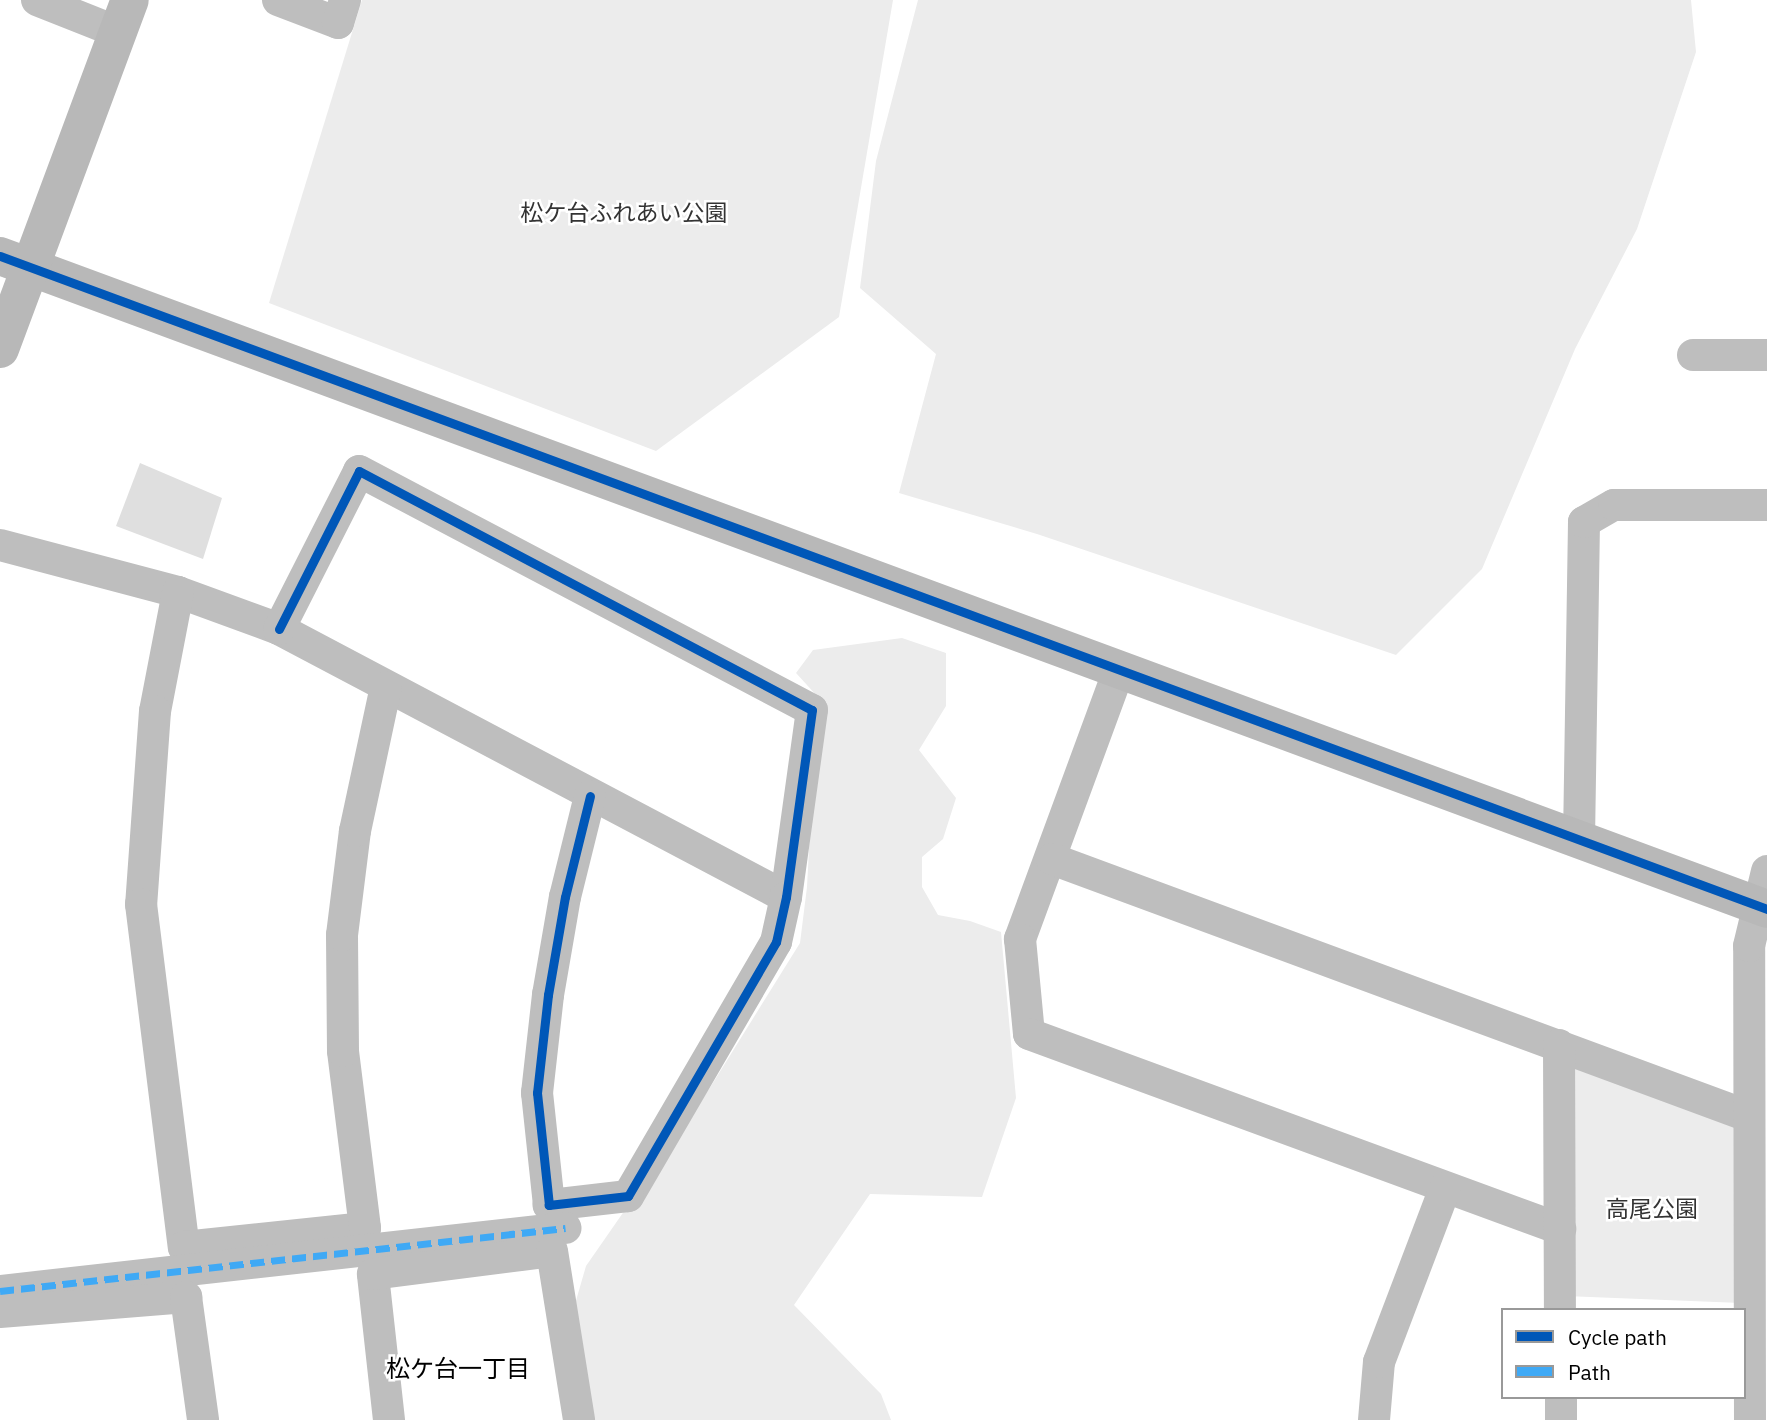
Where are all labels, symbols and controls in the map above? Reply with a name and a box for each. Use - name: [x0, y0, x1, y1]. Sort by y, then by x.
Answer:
- park label: 松ケ台ふれあい公園: [521, 198, 727, 226]
- park label: 高尾公園: [1606, 1194, 1698, 1222]
- legend: [1501, 1308, 1746, 1399]
- text: Cycle path: [1568, 1323, 1667, 1351]
- district label: 松ケ台一丁目: [386, 1355, 530, 1383]
- text: Path: [1568, 1358, 1611, 1386]

